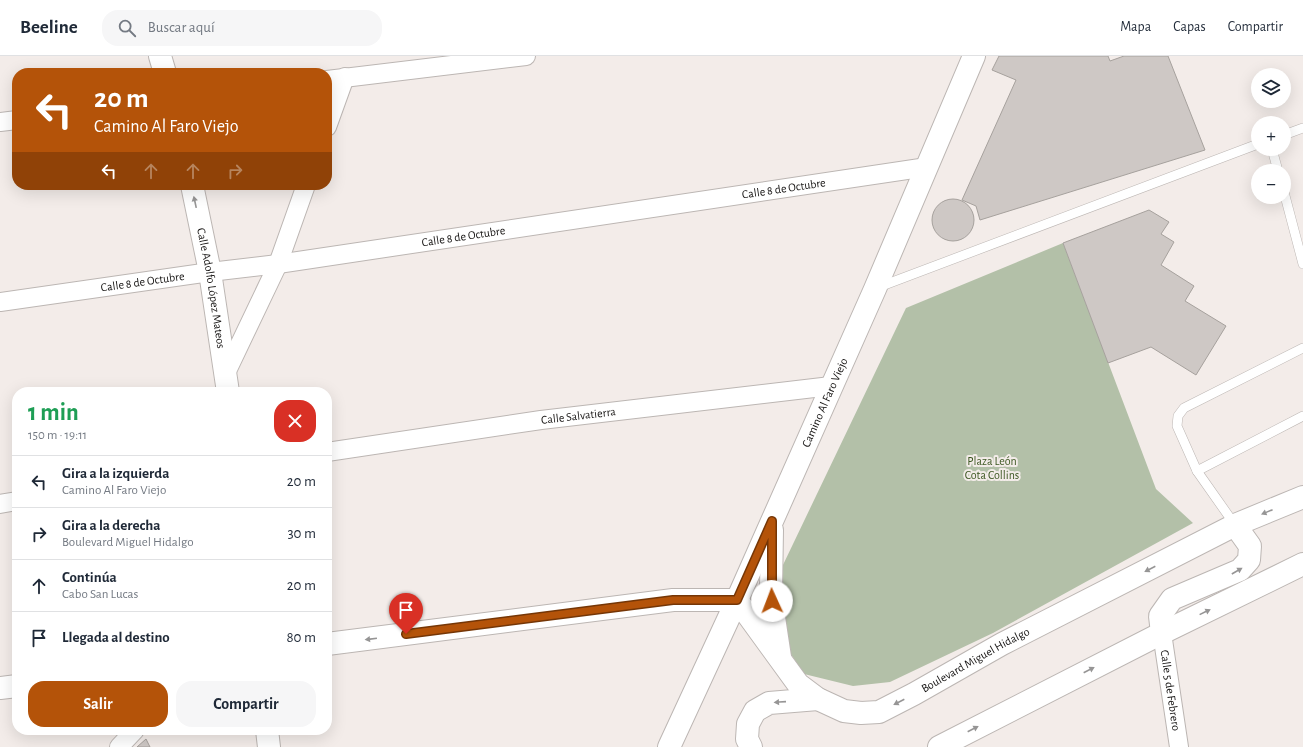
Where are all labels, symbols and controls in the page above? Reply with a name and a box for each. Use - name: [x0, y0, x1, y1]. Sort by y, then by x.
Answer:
- search box: [102, 10, 382, 46]
- icon: search: [116, 17, 138, 39]
- text: Beeline: [20, 18, 78, 37]
- text: Buscar aquí: [148, 20, 215, 35]
- text: Mapa: [1120, 20, 1151, 34]
- text: Capas: [1173, 20, 1206, 34]
- text: Compartir: [1228, 20, 1283, 34]
- map controls: [1251, 68, 1291, 204]
- button: layers: [1251, 68, 1291, 108]
- icon: left: [28, 84, 80, 136]
- text: 20 m: [94, 85, 149, 113]
- button: +: [1251, 116, 1291, 156]
- text: Camino Al Faro Viejo: [94, 118, 239, 136]
- icon: left: [98, 160, 120, 182]
- icon: ahead: [140, 160, 162, 182]
- icon: ahead: [182, 160, 204, 182]
- icon: right: [224, 160, 246, 182]
- button: −: [1251, 164, 1291, 204]
- street label: Calle 8 de Octubre: [741, 176, 826, 201]
- one-way arrow: [192, 196, 198, 208]
- street label: Calle 8 de Octubre: [421, 224, 506, 248]
- street label: Calle Adolfo López Mateos: [195, 227, 227, 349]
- street label: Calle 8 de Octubre: [100, 270, 185, 294]
- street label: Camino Al Faro Viejo: [800, 356, 850, 449]
- button: close: [274, 400, 316, 442]
- text: 1 min: [28, 401, 79, 425]
- street label: Calle Salvatierra: [540, 405, 617, 426]
- text: 150 m · 19:11: [28, 429, 87, 442]
- park label: Plaza León Cota Collins: [965, 455, 1019, 481]
- text: Gira a la izquierda: [62, 466, 169, 481]
- icon: left: [28, 471, 50, 493]
- text: 20 m: [287, 474, 316, 489]
- text: Camino Al Faro Viejo: [62, 484, 166, 497]
- one-way arrow: [1261, 509, 1272, 515]
- text: Gira a la derecha: [62, 518, 161, 533]
- icon: right: [28, 523, 50, 545]
- text: 30 m: [287, 526, 316, 541]
- text: Boulevard Miguel Hidalgo: [62, 536, 194, 549]
- one-way arrow: [1144, 565, 1156, 572]
- one-way arrow: [1231, 567, 1243, 574]
- text: Continúa: [62, 570, 117, 585]
- icon: ahead: [28, 575, 50, 597]
- text: 20 m: [287, 578, 316, 593]
- position arrow: [751, 580, 793, 622]
- text: Cabo San Lucas: [62, 588, 138, 601]
- pin: [389, 593, 423, 634]
- icon: arrive: [395, 599, 417, 621]
- one-way arrow: [1200, 609, 1211, 615]
- street label: Boulevard Miguel Hidalgo: [919, 625, 1031, 695]
- icon: arrive: [28, 627, 50, 649]
- text: Llegada al destino: [62, 630, 170, 645]
- text: 80 m: [286, 630, 316, 645]
- one-way arrow: [365, 635, 377, 642]
- street label: Calle 5 de Febrero: [1159, 649, 1183, 732]
- one-way arrow: [1084, 667, 1095, 673]
- button: Salir: [28, 681, 168, 727]
- button: Compartir: [176, 681, 316, 727]
- one-way arrow: [774, 699, 786, 706]
- one-way arrow: [893, 699, 905, 705]
- one-way arrow: [968, 726, 979, 732]

